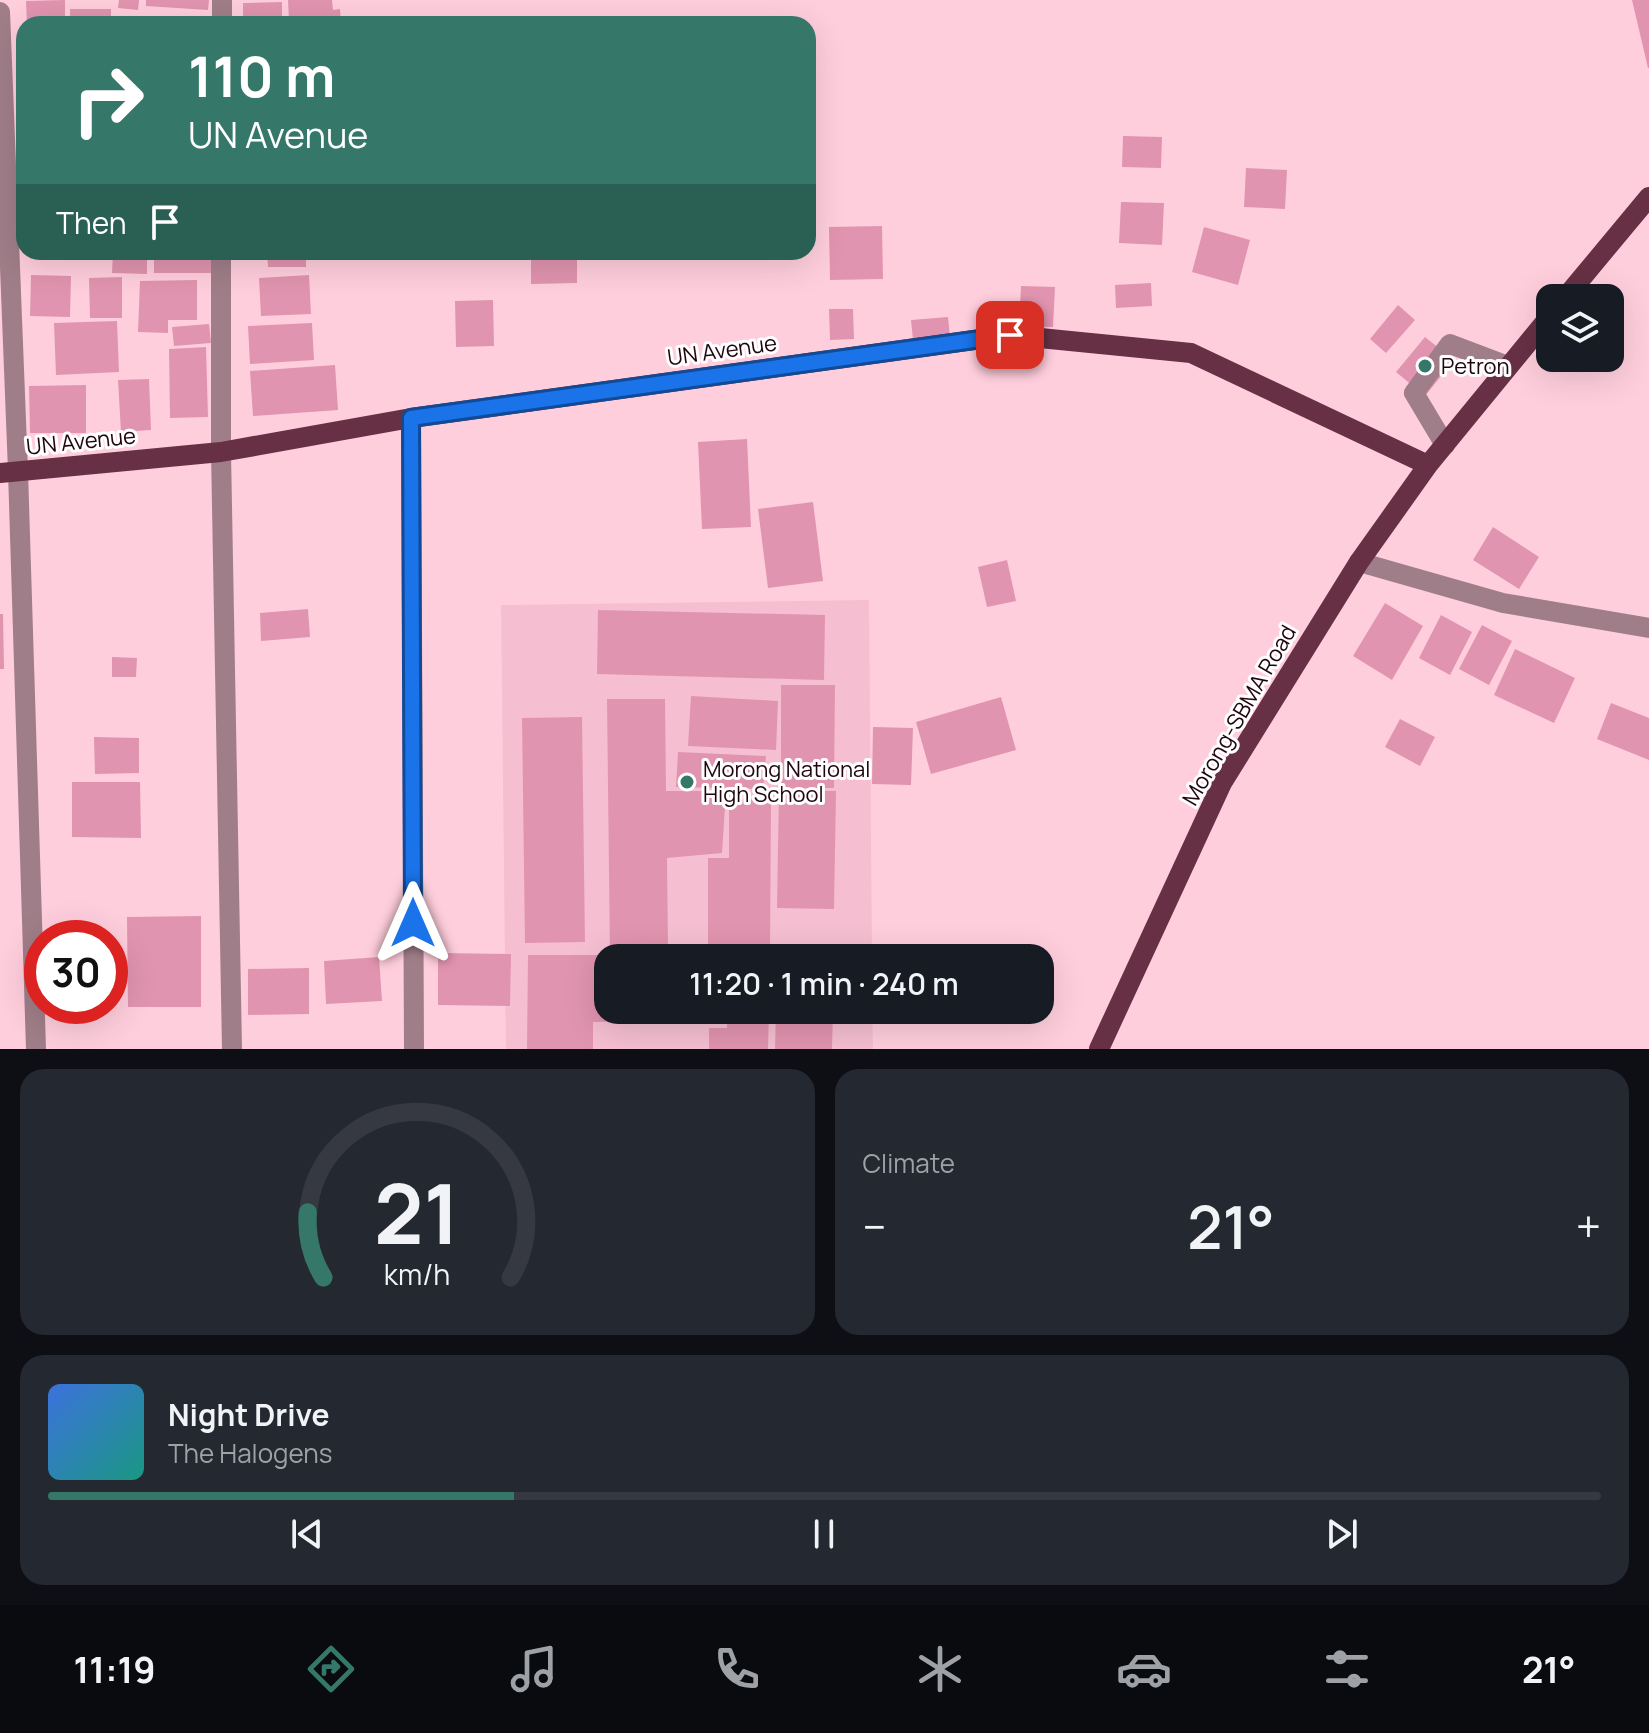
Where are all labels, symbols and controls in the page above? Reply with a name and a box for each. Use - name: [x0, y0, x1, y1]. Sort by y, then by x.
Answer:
- text: 110 m: [188, 37, 335, 114]
- icon: right: [56, 48, 160, 152]
- text: UN Avenue: [188, 110, 368, 159]
- icon: arrive: [143, 200, 187, 244]
- text: Then: [56, 202, 127, 243]
- map controls: [1536, 284, 1624, 372]
- button: layers: [1536, 284, 1624, 372]
- pin: [976, 301, 1044, 369]
- icon: arrive: [988, 313, 1032, 357]
- street label: UN Avenue: [665, 327, 779, 373]
- place label: Petron: [1441, 351, 1510, 381]
- marker: Petron: [1416, 357, 1434, 375]
- street label: UN Avenue: [25, 420, 138, 462]
- street label: Morong-SBMA Road: [1175, 619, 1303, 811]
- place label: Morong National High School: [703, 754, 870, 809]
- marker: Morong National High School: [678, 773, 696, 791]
- position arrow: [371, 881, 455, 965]
- speed limit sign: 30: [24, 920, 128, 1024]
- text: 11:20 · 1 min · 240 m: [689, 963, 959, 1004]
- text: Climate: [863, 1145, 955, 1181]
- text: 21: [374, 1155, 460, 1269]
- text: 21°: [1187, 1185, 1275, 1267]
- text: −: [863, 1196, 886, 1256]
- text: +: [1576, 1196, 1601, 1256]
- text: km/h: [384, 1255, 450, 1294]
- text: Night Drive: [168, 1394, 330, 1435]
- text: The Halogens: [168, 1435, 332, 1471]
- icon: previous: [285, 1512, 329, 1556]
- icon: pause: [802, 1512, 846, 1556]
- icon: next: [1320, 1512, 1364, 1556]
- icon: directions: [303, 1641, 359, 1697]
- icon: music: [506, 1641, 562, 1697]
- icon: phone: [709, 1641, 765, 1697]
- icon: climate: [912, 1641, 968, 1697]
- icon: car: [1116, 1641, 1172, 1697]
- icon: filters: [1319, 1641, 1375, 1697]
- text: 11:19: [74, 1645, 156, 1694]
- text: 21°: [1522, 1645, 1575, 1694]

